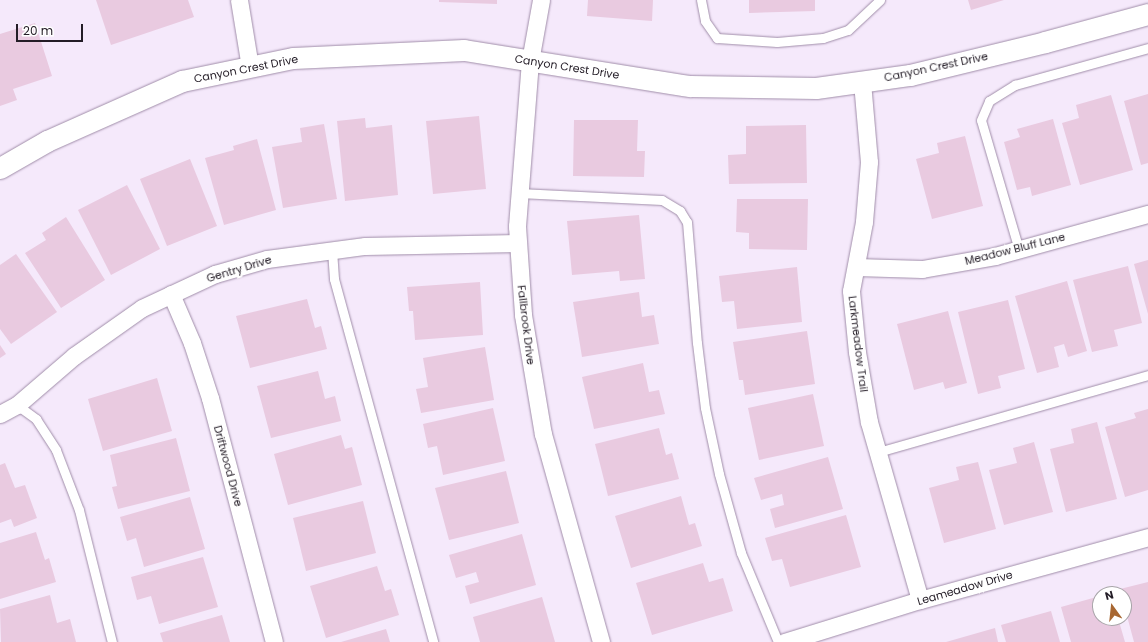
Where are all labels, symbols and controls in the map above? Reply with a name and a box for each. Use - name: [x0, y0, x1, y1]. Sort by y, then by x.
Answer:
- scale bar: [18, 16, 85, 42]
- text: 20 m: [23, 22, 53, 39]
- street label: Canyon Crest Drive: [883, 50, 989, 84]
- street label: Canyon Crest Drive: [193, 52, 299, 86]
- street label: Canyon Crest Drive: [514, 52, 620, 82]
- street label: Meadow Bluff Lane: [963, 230, 1067, 268]
- street label: Gentry Drive: [205, 253, 273, 285]
- street label: Fallbrook Drive: [515, 284, 537, 366]
- street label: Larkmeadow Trail: [846, 295, 870, 393]
- street label: Driftwood Drive: [211, 424, 245, 508]
- street label: Leameadow Drive: [916, 568, 1014, 608]
- north arrow: [1092, 586, 1132, 626]
- text: N: [1103, 587, 1115, 604]

